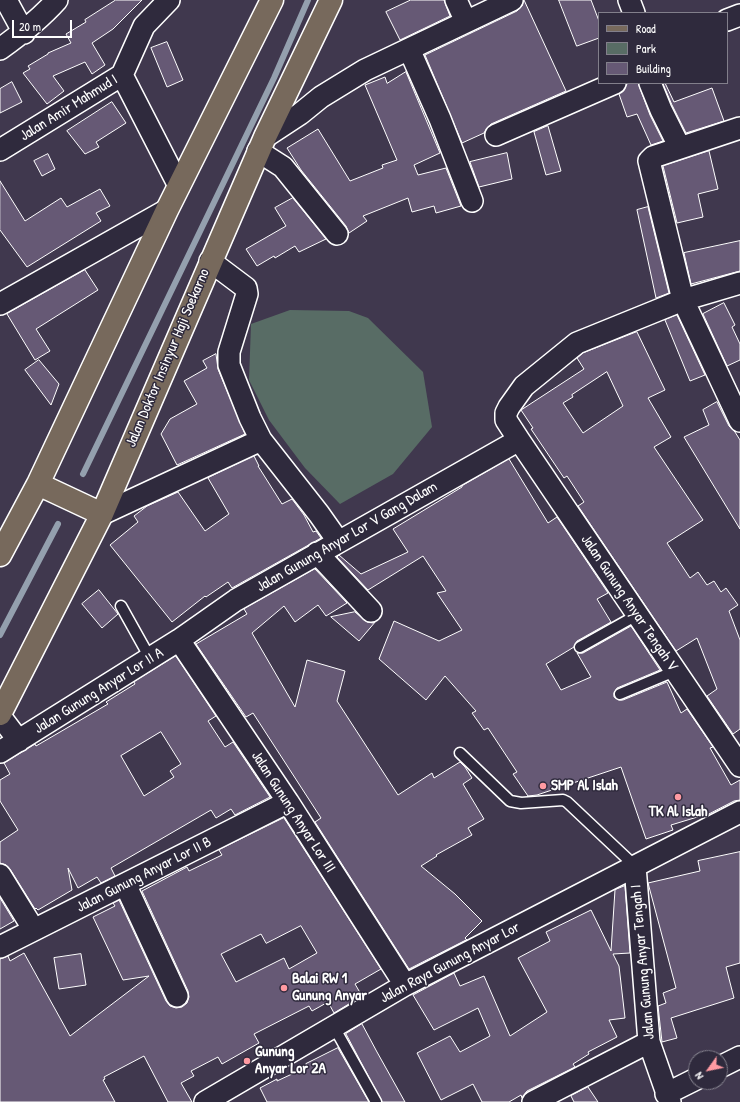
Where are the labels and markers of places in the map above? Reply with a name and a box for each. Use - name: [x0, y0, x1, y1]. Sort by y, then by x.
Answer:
- place label: SMP Al Islah: [551, 777, 618, 795]
- marker: SMP Al Islah: [538, 781, 548, 791]
- marker: TK Al Islah: [673, 792, 683, 802]
- place label: TK Al Islah: [649, 803, 707, 821]
- place label: Balai RW 1 Gunung Anyar: [292, 970, 367, 1005]
- marker: Balai RW 1 Gunung Anyar: [279, 983, 289, 993]
- place label: Gunung Anyar Lor 2A: [255, 1043, 326, 1078]
- marker: Gunung Anyar Lor 2A: [242, 1056, 252, 1066]

